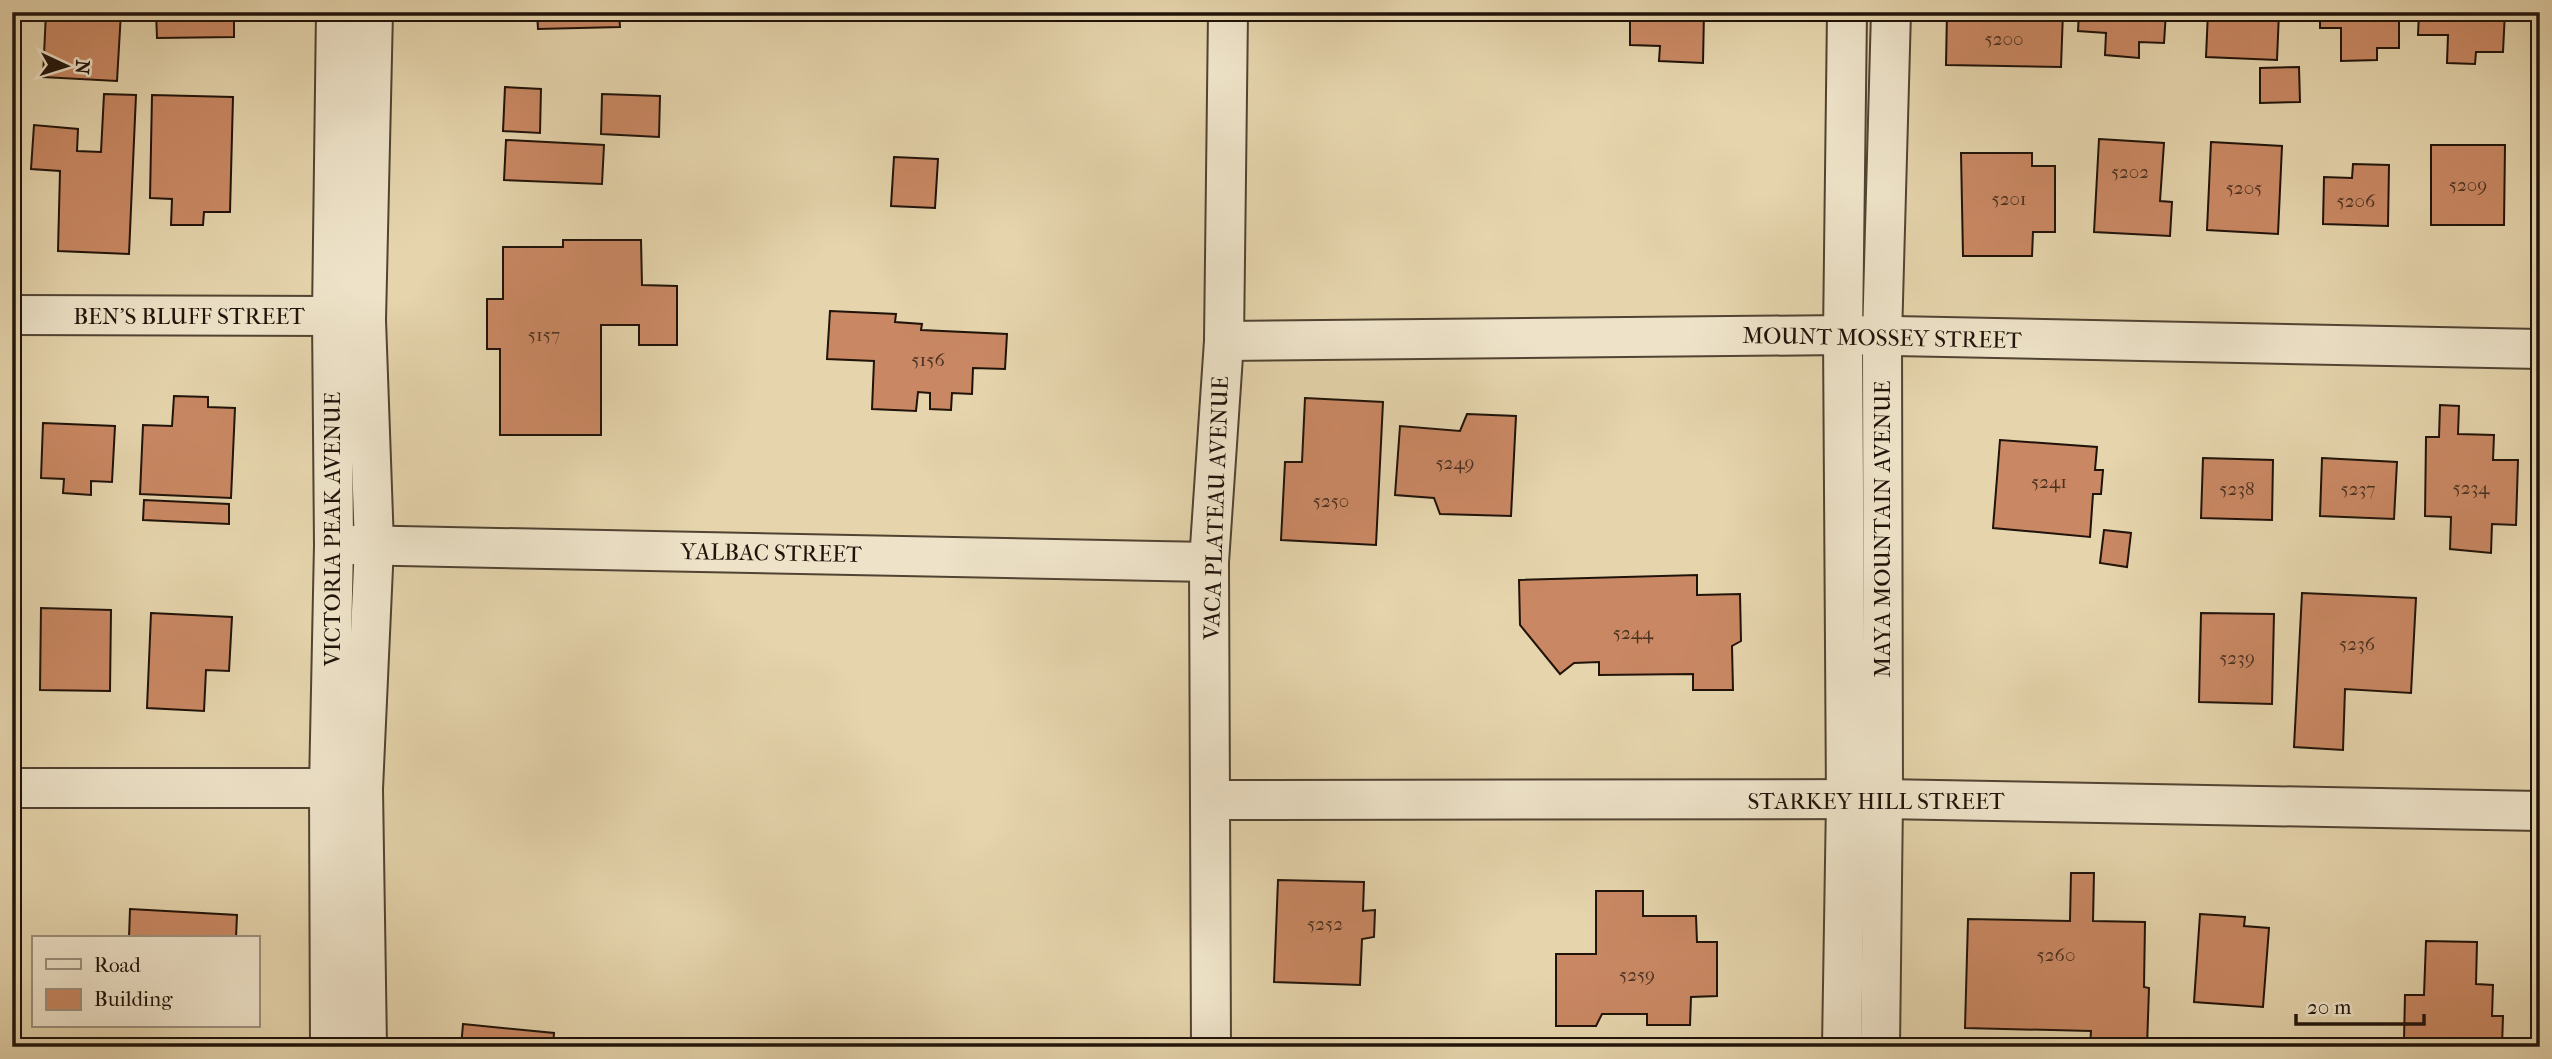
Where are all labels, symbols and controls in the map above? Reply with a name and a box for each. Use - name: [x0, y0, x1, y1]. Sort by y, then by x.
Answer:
- house number: 5200: [1985, 28, 2023, 50]
- north arrow: [32, 32, 102, 102]
- text: N: [70, 59, 93, 76]
- house number: 5202: [2111, 161, 2149, 183]
- house number: 5209: [2449, 174, 2487, 196]
- house number: 5205: [2226, 177, 2262, 199]
- house number: 5201: [1991, 188, 2027, 210]
- house number: 5206: [2337, 190, 2376, 212]
- street label: BEN'S BLUFF STREET: [73, 303, 305, 330]
- street label: MOUNT MOSSEY STREET: [1742, 322, 2022, 354]
- house number: 5157: [528, 324, 560, 346]
- house number: 5156: [911, 349, 945, 371]
- street label: VACA PLATEAU AVENUE: [1198, 375, 1234, 642]
- street label: MAYA MOUNTAIN AVENUE: [1869, 380, 1896, 678]
- street label: VICTORIA PEAK AVENUE: [319, 392, 346, 667]
- house number: 5249: [1435, 452, 1475, 474]
- house number: 5241: [2031, 471, 2067, 493]
- house number: 5234: [2453, 477, 2490, 499]
- house number: 5238: [2219, 478, 2255, 500]
- house number: 5237: [2341, 478, 2375, 500]
- house number: 5250: [1313, 490, 1349, 512]
- street label: YALBAC STREET: [679, 538, 862, 568]
- house number: 5244: [1613, 622, 1654, 644]
- house number: 5236: [2339, 633, 2376, 655]
- house number: 5239: [2219, 647, 2255, 669]
- street label: STARKEY HILL STREET: [1747, 788, 2005, 815]
- house number: 5252: [1307, 913, 1343, 935]
- legend: [32, 936, 259, 1028]
- house number: 5260: [2037, 944, 2075, 966]
- text: Road: [94, 953, 141, 977]
- house number: 5259: [1619, 964, 1655, 986]
- scale bar: [2296, 982, 2424, 1026]
- text: Building: [94, 987, 173, 1011]
- text: 20 m: [2307, 995, 2352, 1019]

